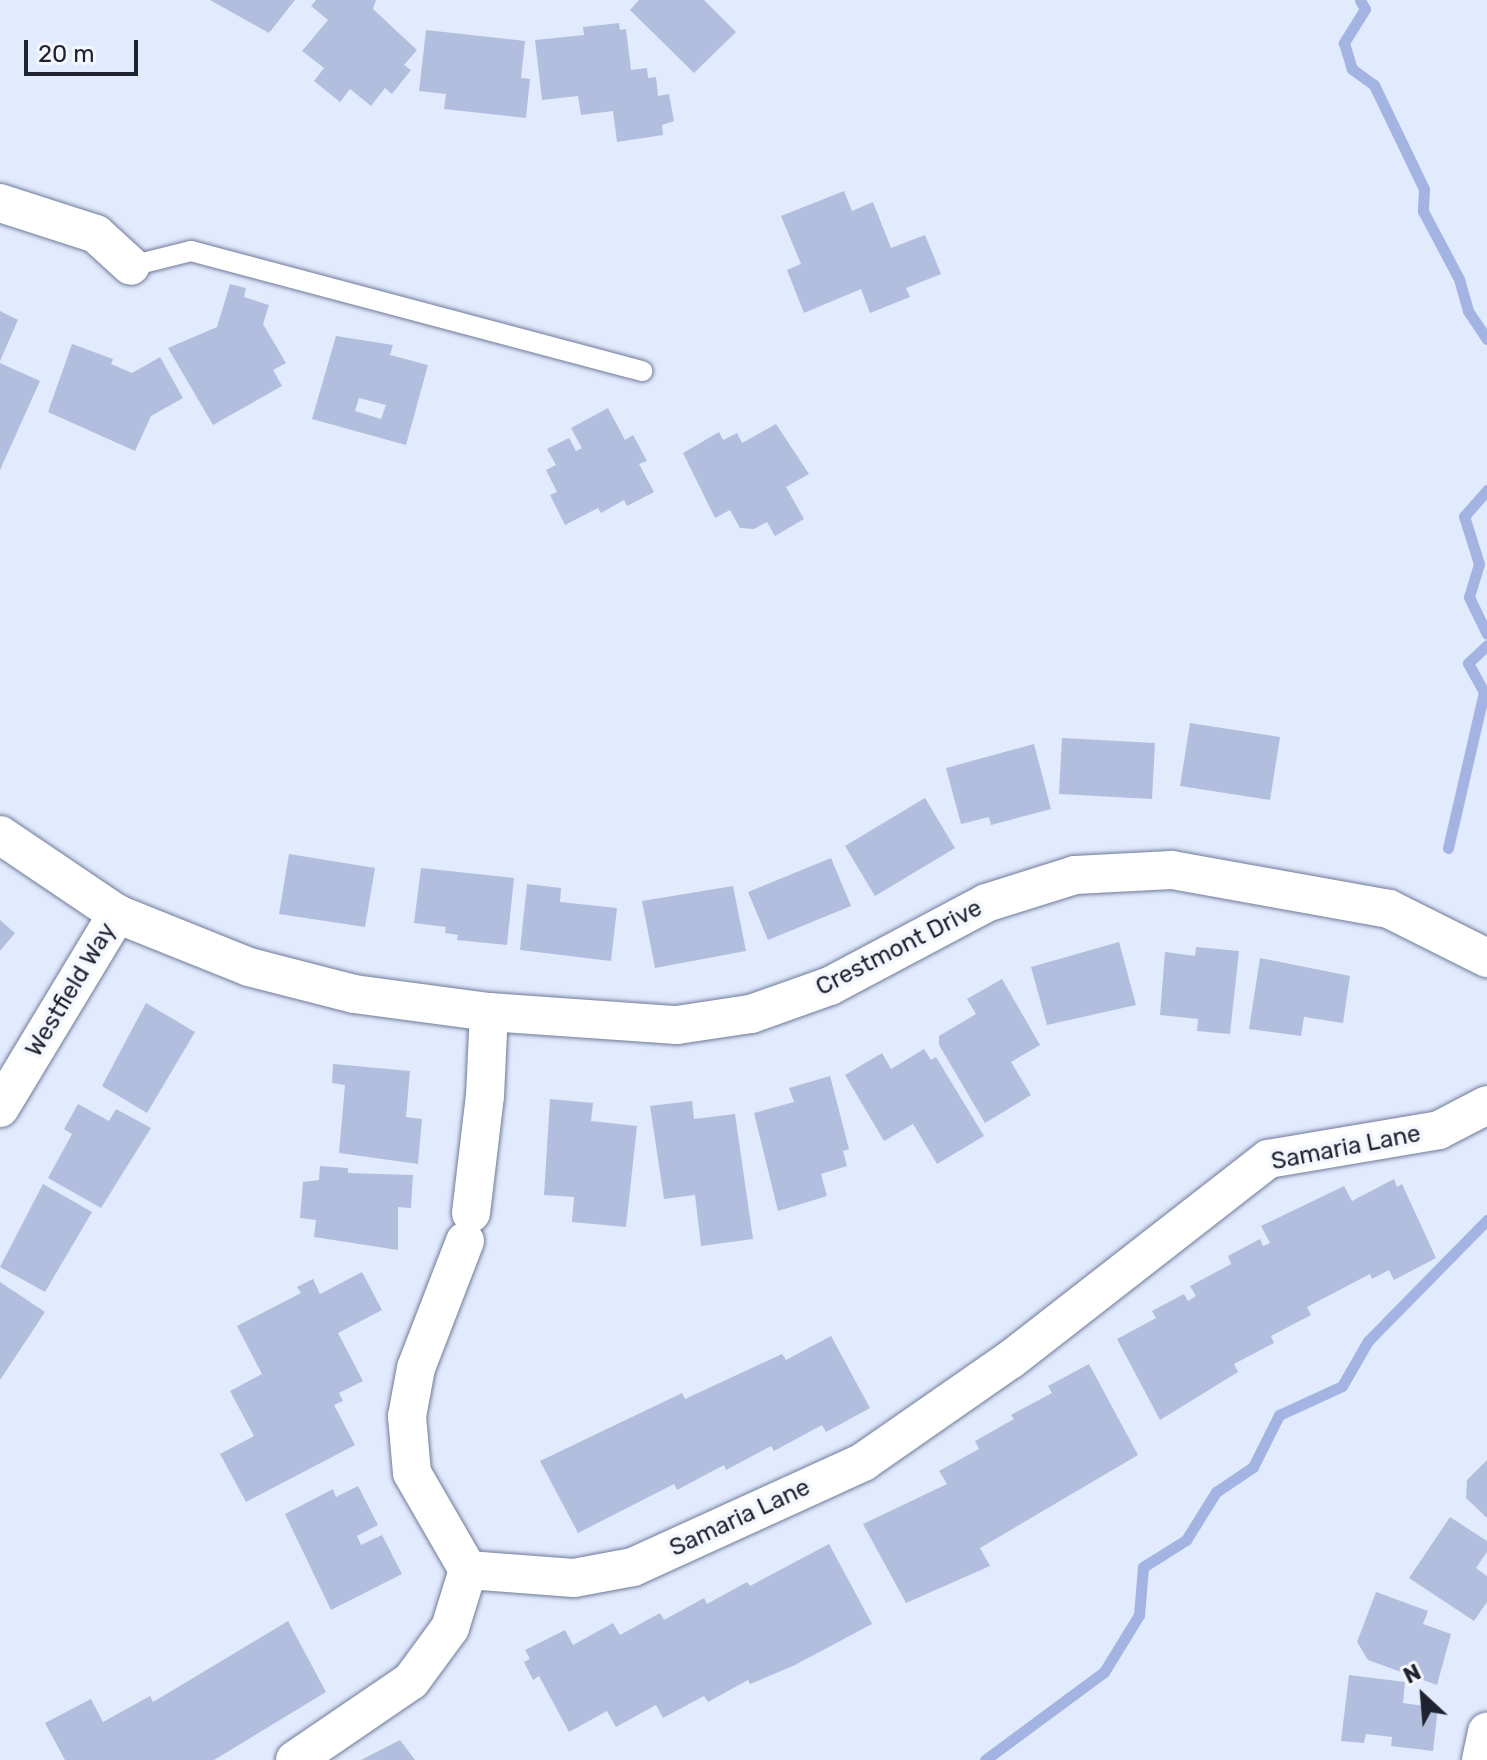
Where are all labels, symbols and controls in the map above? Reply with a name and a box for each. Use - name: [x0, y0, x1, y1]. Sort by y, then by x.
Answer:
- scale bar: [28, 24, 142, 74]
- text: 20 m: [38, 40, 95, 68]
- street label: Crestmont Drive: [811, 894, 987, 1002]
- street label: Westfield Way: [20, 918, 122, 1062]
- street label: Samaria Lane: [1269, 1119, 1423, 1177]
- street label: Samaria Lane: [665, 1473, 815, 1563]
- north arrow: [1383, 1656, 1463, 1736]
- text: N: [1399, 1658, 1425, 1690]

